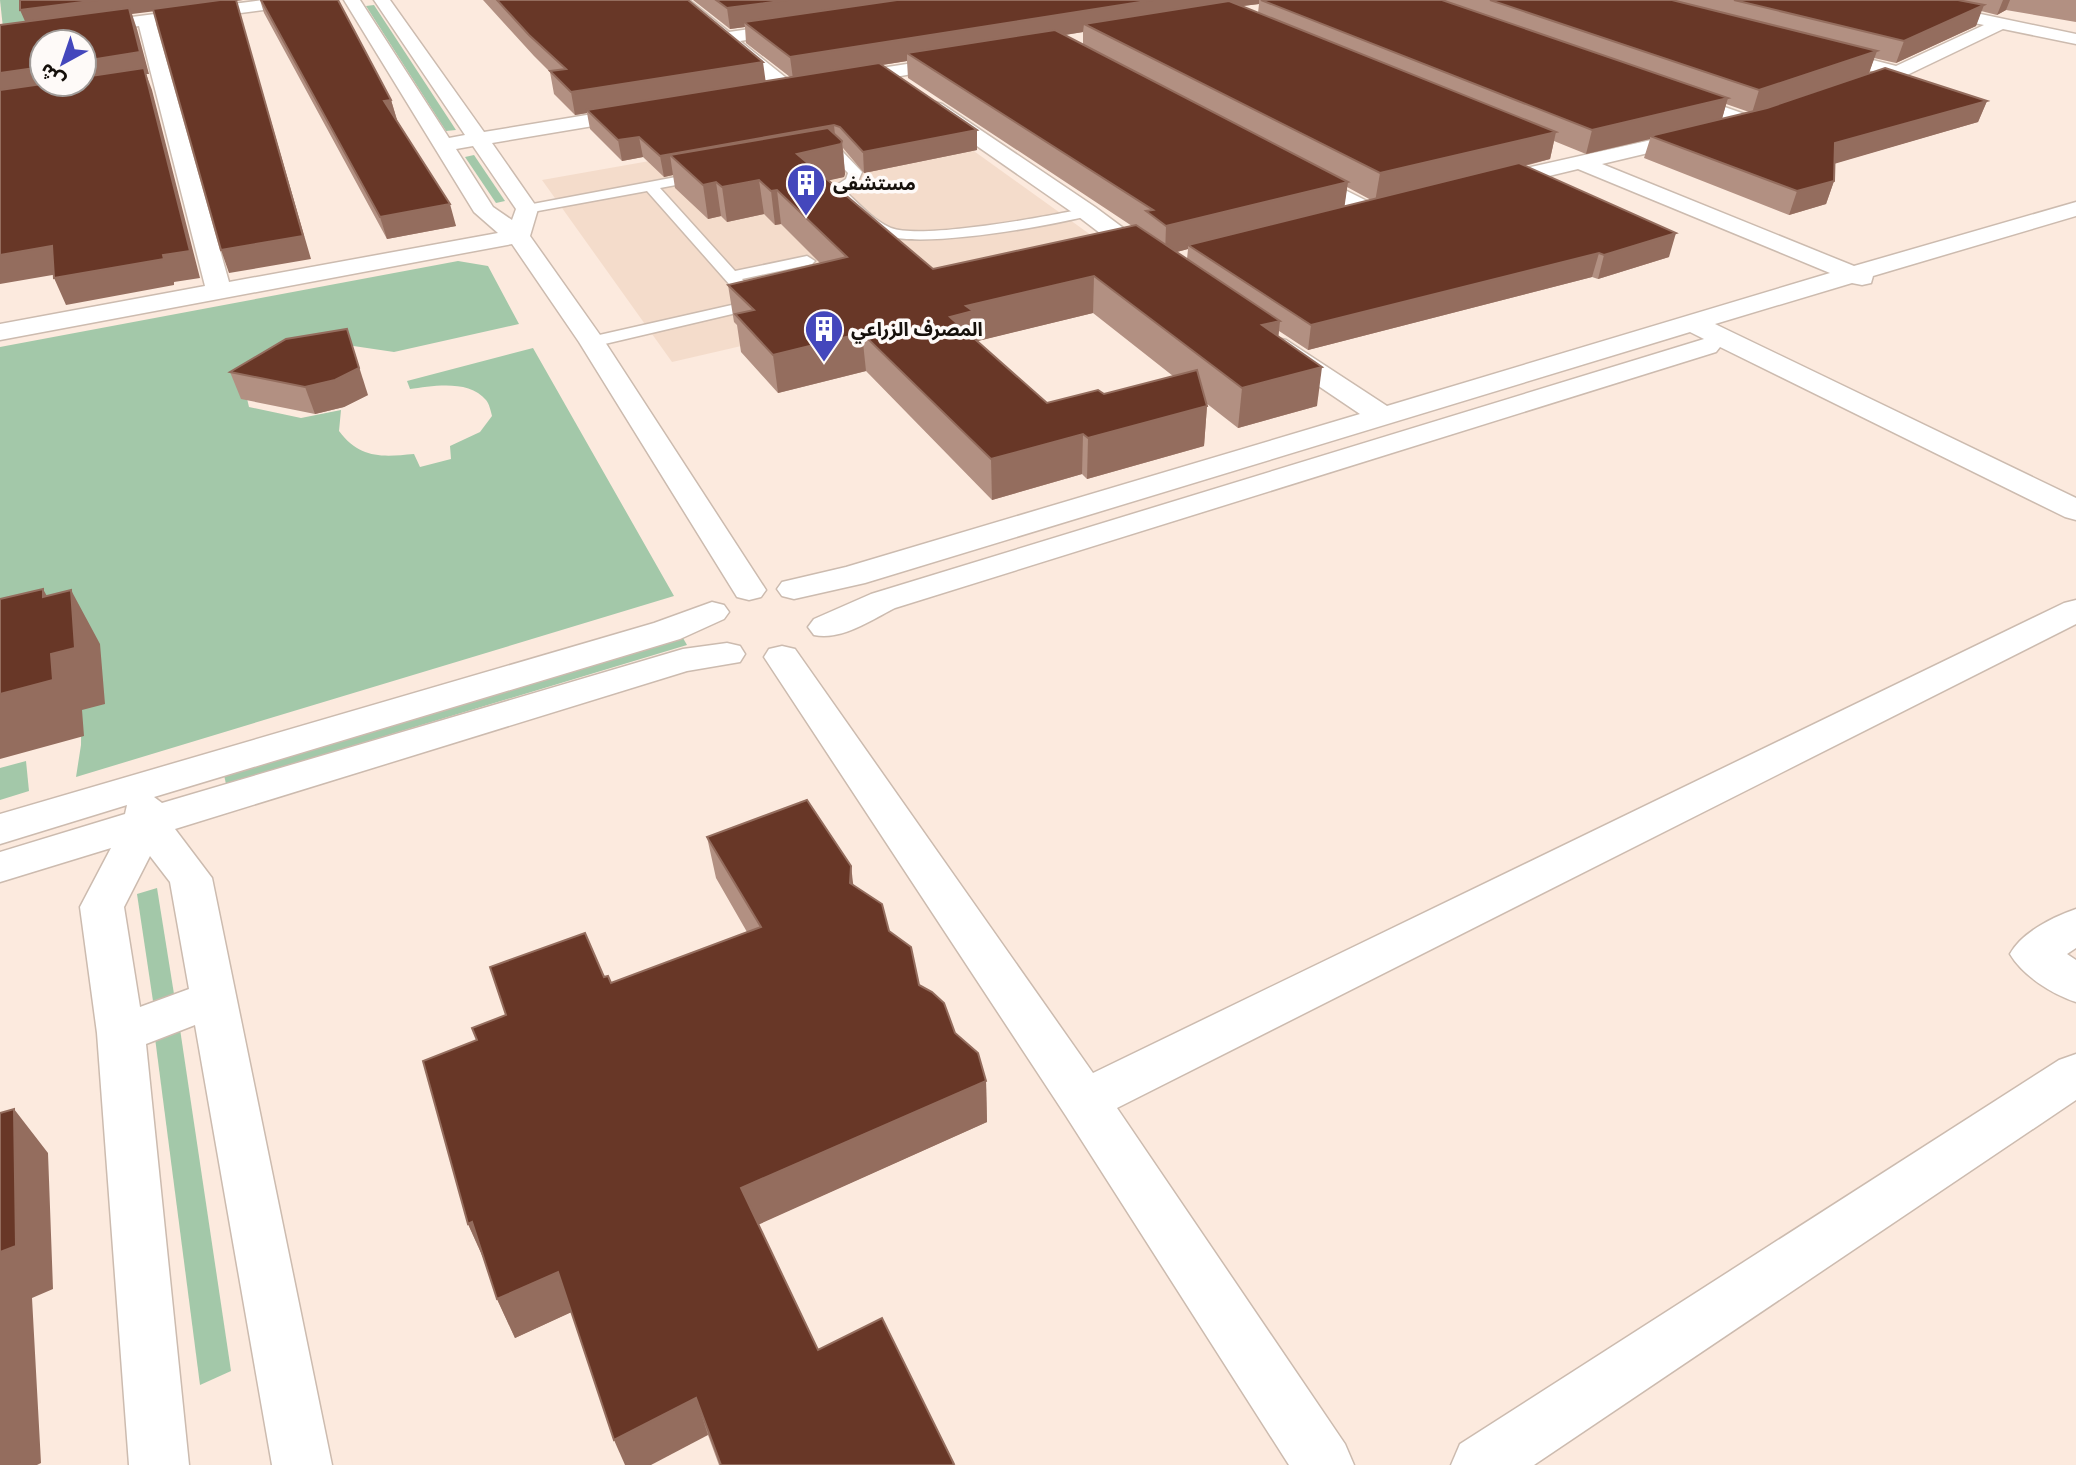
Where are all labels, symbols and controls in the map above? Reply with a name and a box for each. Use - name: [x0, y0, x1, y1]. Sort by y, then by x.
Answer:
- north arrow: [28, 28, 98, 98]
- text: ش: [34, 58, 70, 94]
- building icon: مستشفى: [785, 162, 827, 217]
- place label: مستشفى: [833, 171, 916, 196]
- building icon: المصرف الزراعي: [803, 308, 845, 363]
- place label: المصرف الزراعي: [851, 317, 983, 344]

